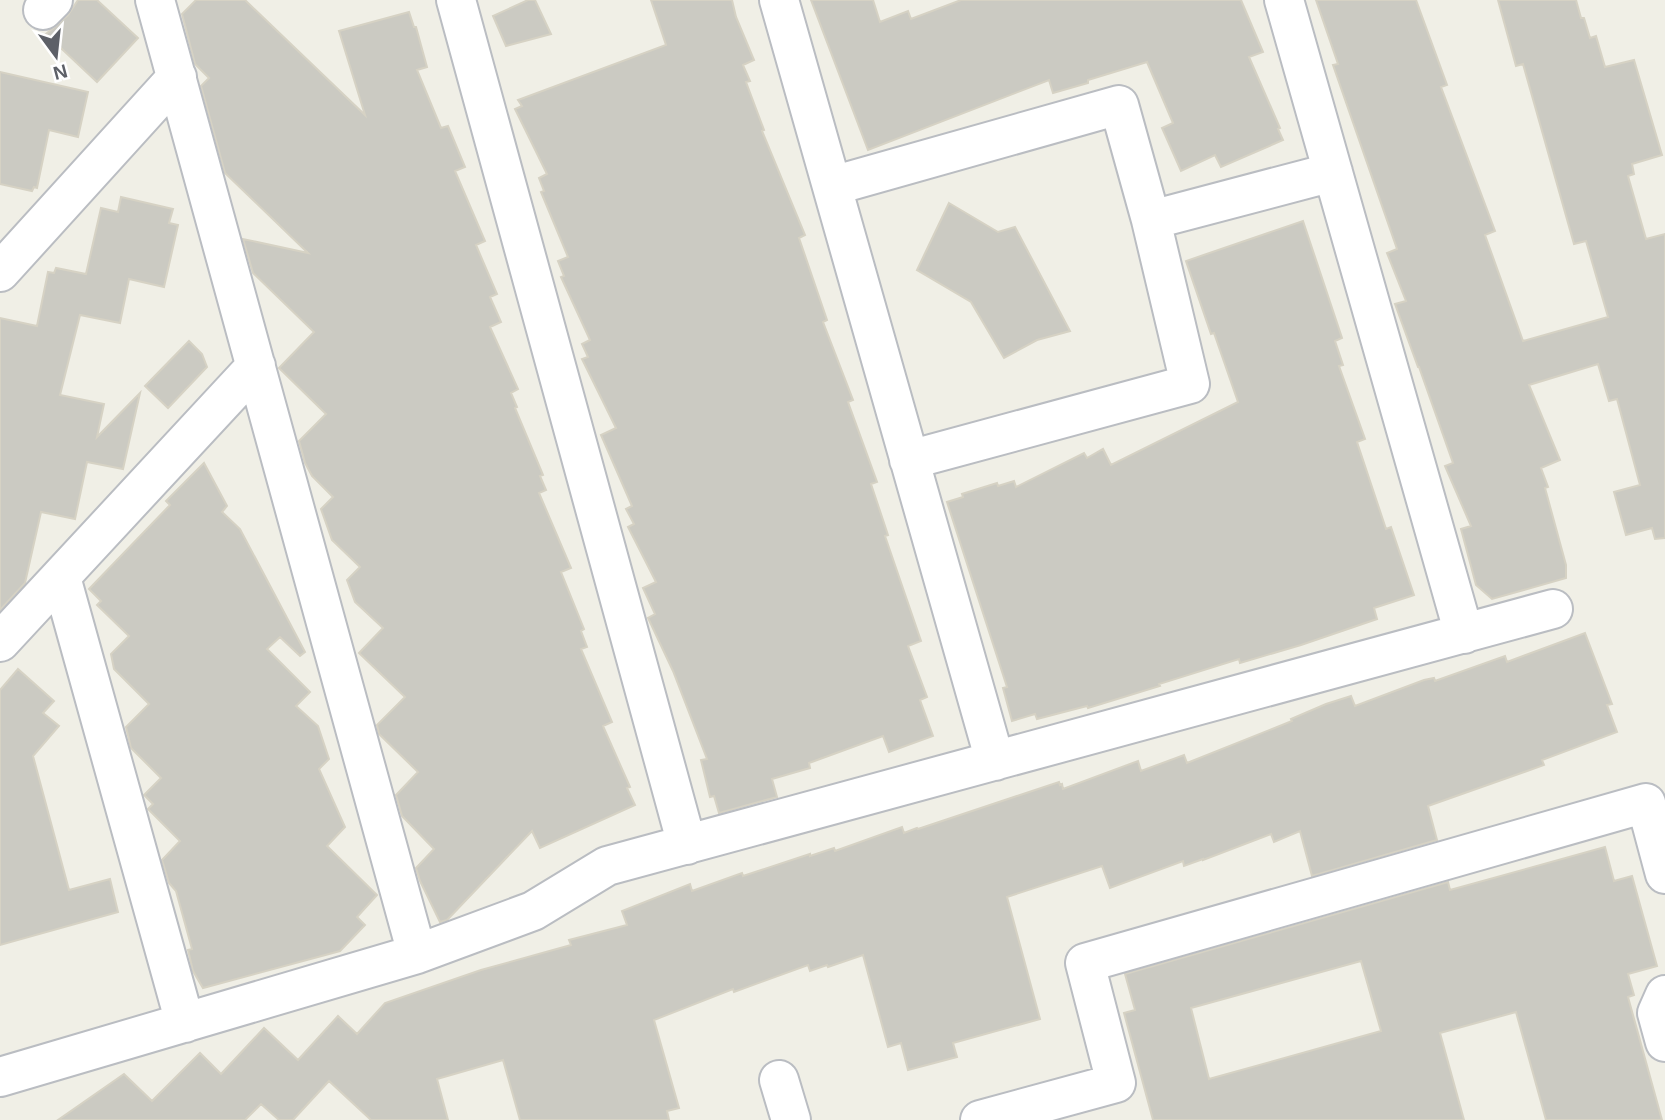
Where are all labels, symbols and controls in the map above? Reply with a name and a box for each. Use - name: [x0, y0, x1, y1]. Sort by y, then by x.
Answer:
- north arrow: [21, 21, 91, 91]
- text: N: [51, 60, 70, 84]

